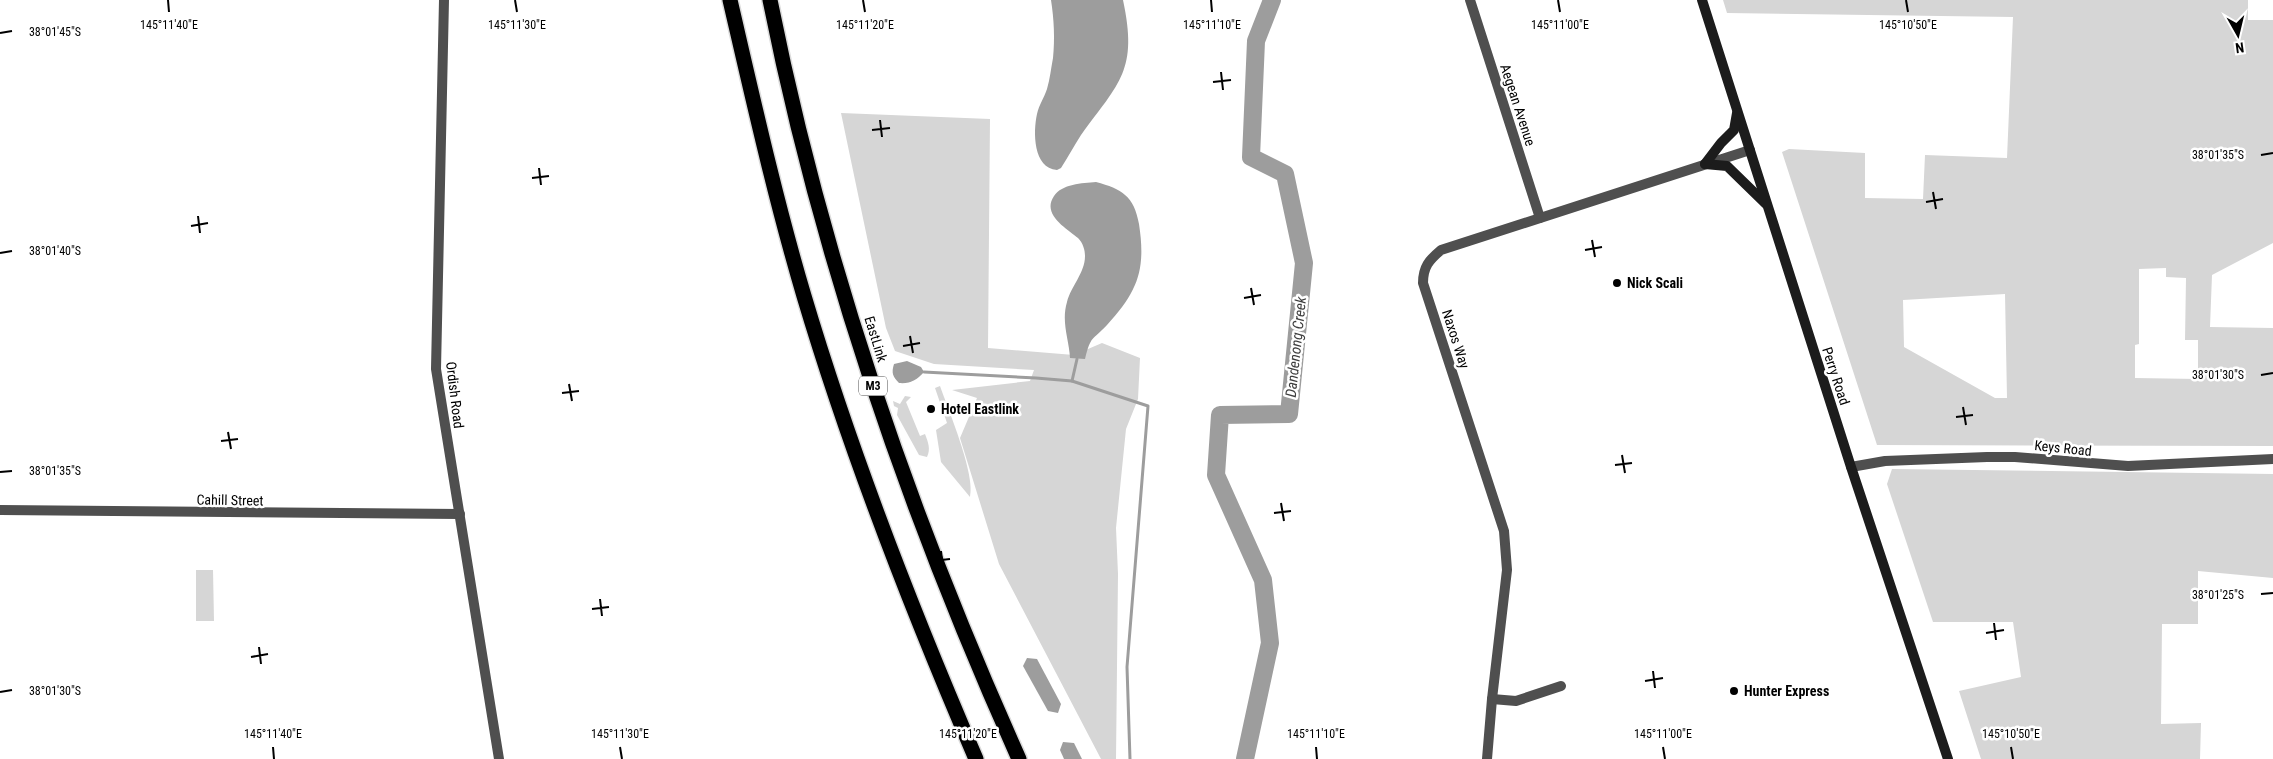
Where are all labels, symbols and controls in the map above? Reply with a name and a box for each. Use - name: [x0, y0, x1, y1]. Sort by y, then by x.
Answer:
- north arrow: [2213, 10, 2263, 60]
- text: 145°11'40"E: [140, 18, 198, 32]
- text: 145°11'30"E: [488, 18, 546, 32]
- text: 145°11'20"E: [836, 18, 894, 32]
- text: 145°11'10"E: [1183, 18, 1241, 32]
- text: 145°11'00"E: [1531, 18, 1589, 32]
- text: 145°10'50"E: [1879, 18, 1937, 32]
- text: 38°01'45"S: [29, 25, 81, 39]
- text: N: [2234, 39, 2245, 56]
- street label: Aegean Avenue: [1497, 62, 1539, 148]
- text: 38°01'35"S: [2192, 148, 2244, 162]
- text: 38°01'40"S: [29, 244, 81, 258]
- place label: Nick Scali: [1627, 275, 1683, 291]
- marker: Nick Scali: [1611, 277, 1623, 289]
- water label: Dandenong Creek: [1282, 295, 1310, 398]
- street label: Naxos Way: [1439, 308, 1473, 371]
- street label: EastLink: [861, 314, 891, 365]
- street label: Perry Road: [1819, 345, 1853, 407]
- street label: Ordish Road: [443, 361, 467, 429]
- text: 38°01'30"S: [2192, 368, 2244, 382]
- road number: M3: [859, 376, 887, 396]
- place label: Hotel Eastlink: [941, 401, 1019, 417]
- marker: Hotel Eastlink: [925, 403, 937, 415]
- street label: Keys Road: [2034, 437, 2092, 459]
- text: 38°01'35"S: [29, 464, 81, 478]
- street label: Cahill Street: [196, 491, 264, 509]
- text: 38°01'25"S: [2192, 588, 2244, 602]
- place label: Hunter Express: [1744, 683, 1829, 699]
- text: 38°01'30"S: [29, 684, 81, 698]
- marker: Hunter Express: [1728, 685, 1740, 697]
- text: 145°11'40"E: [244, 727, 302, 741]
- text: 145°11'30"E: [591, 727, 649, 741]
- text: 145°11'20"E: [939, 727, 997, 741]
- text: 145°11'10"E: [1287, 727, 1345, 741]
- text: 145°11'00"E: [1634, 727, 1692, 741]
- text: 145°10'50"E: [1982, 727, 2040, 741]

